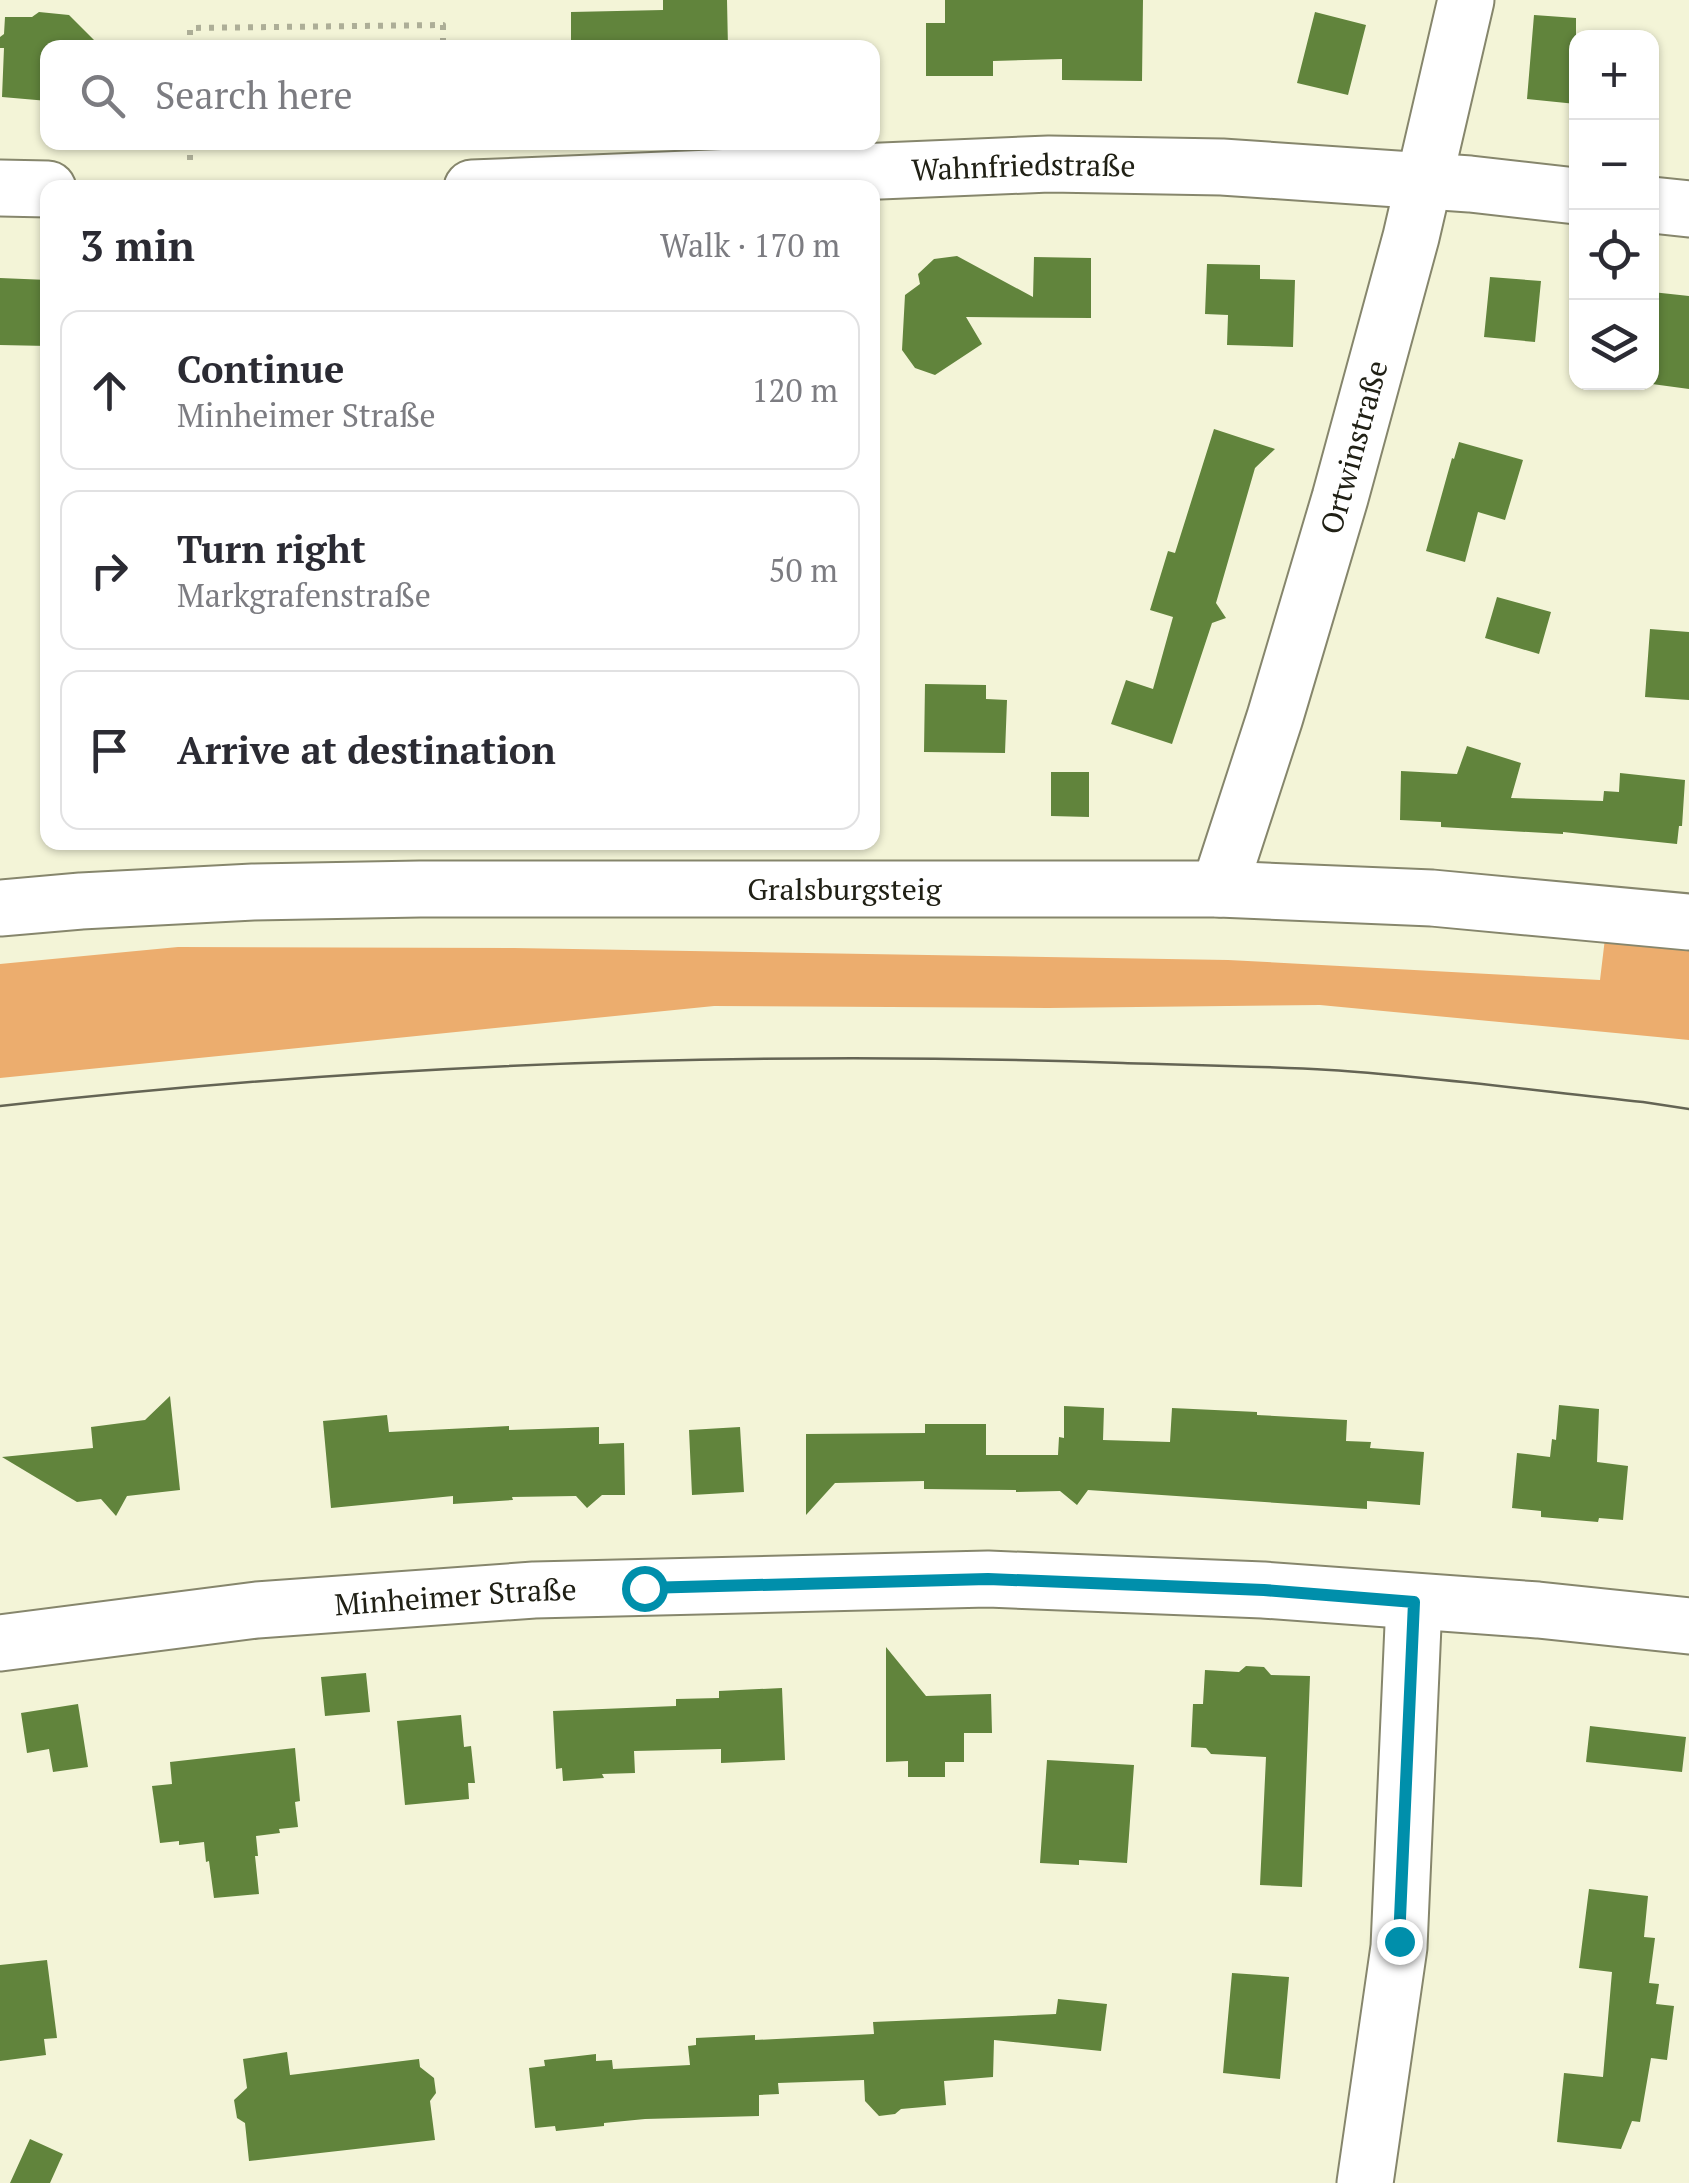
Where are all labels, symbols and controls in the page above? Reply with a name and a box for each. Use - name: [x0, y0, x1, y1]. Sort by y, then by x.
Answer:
- map controls: [1569, 30, 1659, 390]
- button: +: [1569, 30, 1659, 120]
- search box: [40, 40, 880, 150]
- icon: search: [75, 68, 130, 123]
- text: Search here: [155, 70, 353, 120]
- button: −: [1569, 120, 1659, 210]
- street label: Wahnfriedstraße: [911, 144, 1136, 190]
- button: locate: [1569, 210, 1659, 300]
- text: 3 min: [80, 217, 195, 273]
- text: Walk · 170 m: [660, 224, 840, 266]
- button: layers: [1569, 300, 1659, 390]
- text: Continue: [177, 344, 344, 394]
- street label: Ortwinstraße: [1310, 356, 1397, 539]
- icon: ahead: [82, 363, 137, 418]
- text: 120 m: [751, 369, 838, 411]
- text: Minheimer Straße: [177, 394, 436, 436]
- text: Turn right: [177, 524, 366, 574]
- icon: right: [82, 543, 137, 598]
- text: 50 m: [768, 549, 838, 591]
- text: Markgrafenstraße: [177, 574, 431, 616]
- icon: arrive: [82, 723, 137, 778]
- text: Arrive at destination: [177, 725, 556, 775]
- street label: Gralsburgsteig: [747, 869, 943, 909]
- route start: [622, 1566, 668, 1612]
- street label: Minheimer Straße: [333, 1569, 577, 1624]
- route end: [1377, 1919, 1423, 1965]

